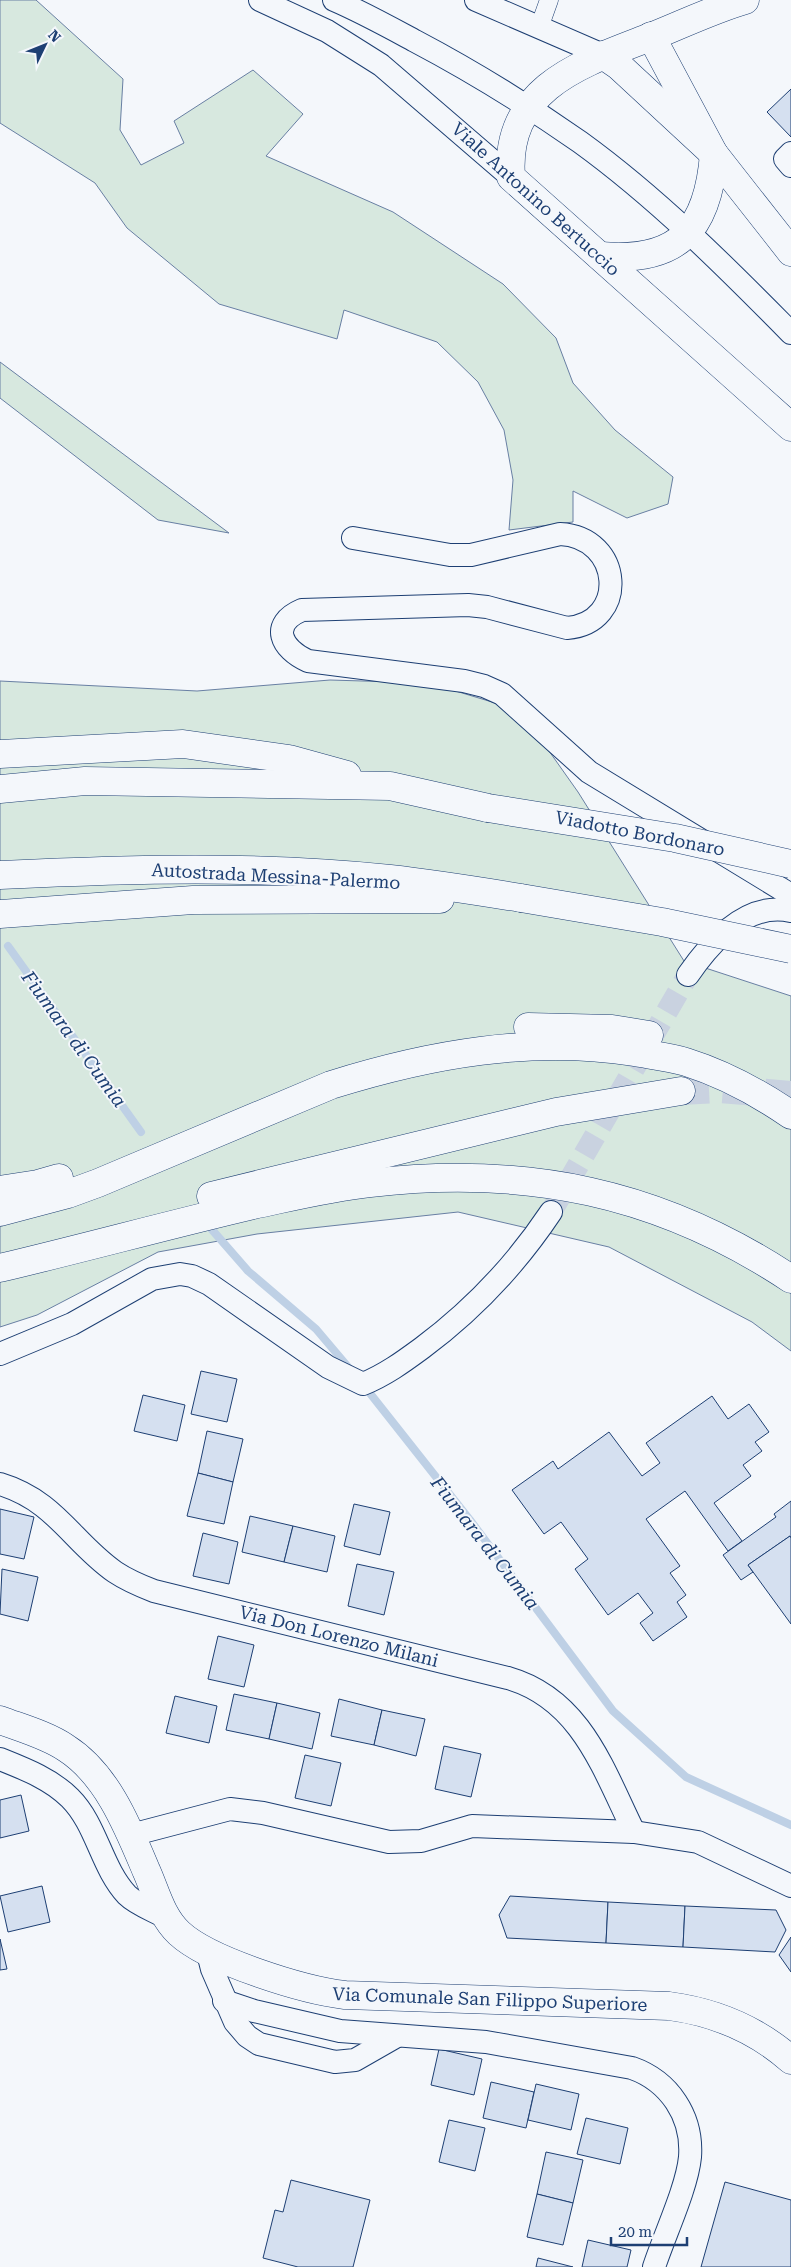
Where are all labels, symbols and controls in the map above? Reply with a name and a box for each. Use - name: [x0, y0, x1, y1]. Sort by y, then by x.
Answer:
- north arrow: [20, 20, 70, 70]
- text: N: [45, 27, 64, 46]
- street label: Viale Antonino Bertuccio: [448, 118, 624, 280]
- street label: Viadotto Bordonaro: [553, 806, 727, 860]
- street label: Autostrada Messina-Palermo: [151, 859, 401, 893]
- water label: Fiumara di Cumia: [16, 966, 131, 1112]
- water label: Fiumara di Cumia: [425, 1471, 544, 1614]
- street label: Via Don Lorenzo Milani: [237, 1601, 441, 1671]
- street label: Via Comunale San Filippo Superiore: [332, 1983, 648, 2015]
- scale bar: [611, 2214, 687, 2246]
- text: 20 m: [618, 2223, 653, 2241]

